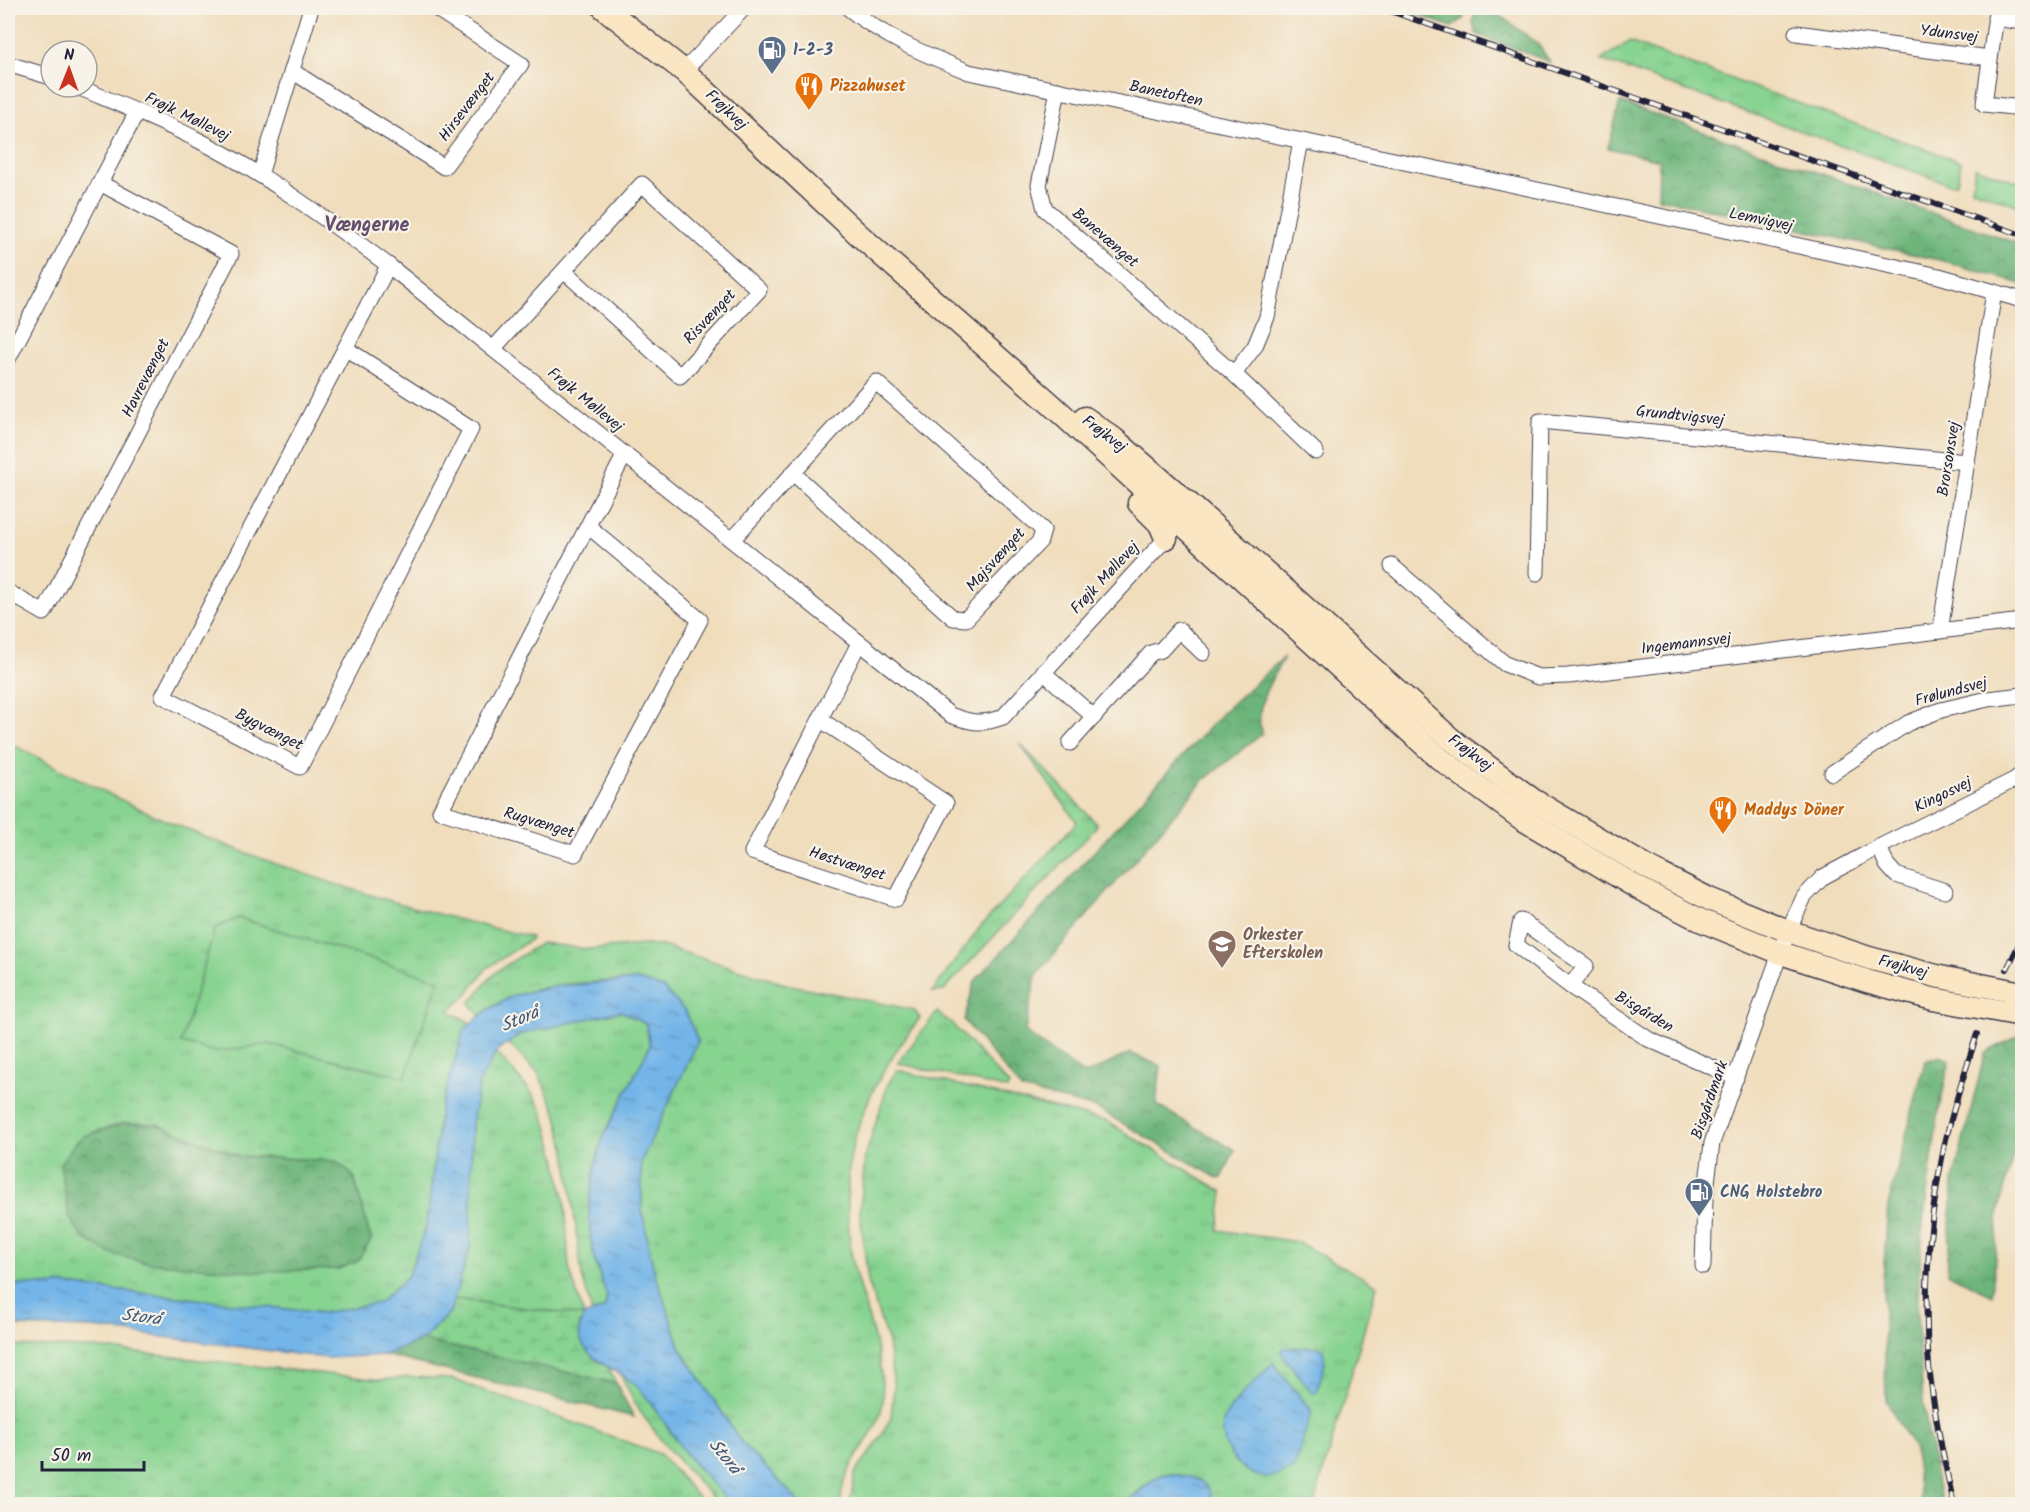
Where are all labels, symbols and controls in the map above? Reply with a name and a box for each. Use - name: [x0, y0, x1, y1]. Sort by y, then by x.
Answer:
- street label: Ydunsvej: [1919, 18, 1980, 50]
- fuel station icon: 1-2-3: [756, 34, 788, 76]
- place label: 1-2-3: [793, 38, 833, 63]
- north arrow: [39, 39, 99, 99]
- text: N: [64, 43, 75, 68]
- street label: Hirsevænget: [432, 66, 502, 147]
- restaurant icon: Pizzahuset: [793, 70, 825, 112]
- place label: Pizzahuset: [830, 74, 907, 99]
- street label: Banetoften: [1127, 74, 1205, 114]
- street label: Frøjkvej: [699, 84, 754, 137]
- street label: Frøjk Møllevej: [140, 86, 235, 149]
- street label: Lemvigvej: [1727, 201, 1796, 239]
- street label: Banevænget: [1066, 202, 1145, 275]
- district label: Vængerne: [325, 210, 410, 242]
- street label: Risvænget: [678, 283, 743, 350]
- street label: Havrevænget: [115, 333, 177, 422]
- street label: Frøjk Møllevej: [541, 361, 629, 439]
- street label: Grundtvigsvej: [1635, 399, 1726, 433]
- street label: Frøjkvej: [1076, 409, 1132, 460]
- street label: Brorsonsvej: [1931, 419, 1967, 498]
- street label: Majsvænget: [960, 522, 1032, 598]
- street label: Frøjk Møllevej: [1065, 535, 1146, 620]
- street label: Ingemannsvej: [1640, 626, 1733, 662]
- street label: Frølundsvej: [1912, 670, 1991, 714]
- street label: Bygvænget: [231, 702, 308, 758]
- street label: Frøjkvej: [1442, 728, 1498, 779]
- street label: Kingosvej: [1910, 770, 1977, 820]
- restaurant icon: Maddys Döner: [1707, 794, 1739, 836]
- place label: Maddys Döner: [1744, 798, 1845, 823]
- street label: Rugvænget: [501, 800, 578, 846]
- street label: Høstvænget: [805, 840, 889, 888]
- place label: Orkester Efterskolen: [1243, 923, 1323, 966]
- school or university icon: Orkester Efterskolen: [1206, 928, 1238, 970]
- street label: Frøjkvej: [1875, 948, 1932, 986]
- street label: Bisgården: [1610, 985, 1678, 1039]
- water label: Storå: [496, 998, 547, 1041]
- street label: Bisgårdmark: [1685, 1057, 1735, 1143]
- fuel station icon: CNG Holstebro: [1683, 1176, 1715, 1218]
- place label: CNG Holstebro: [1720, 1180, 1822, 1205]
- water label: Storå: [120, 1301, 166, 1335]
- water label: Storå: [700, 1433, 750, 1484]
- scale bar: [42, 1434, 144, 1472]
- text: 50 m: [51, 1442, 91, 1471]

